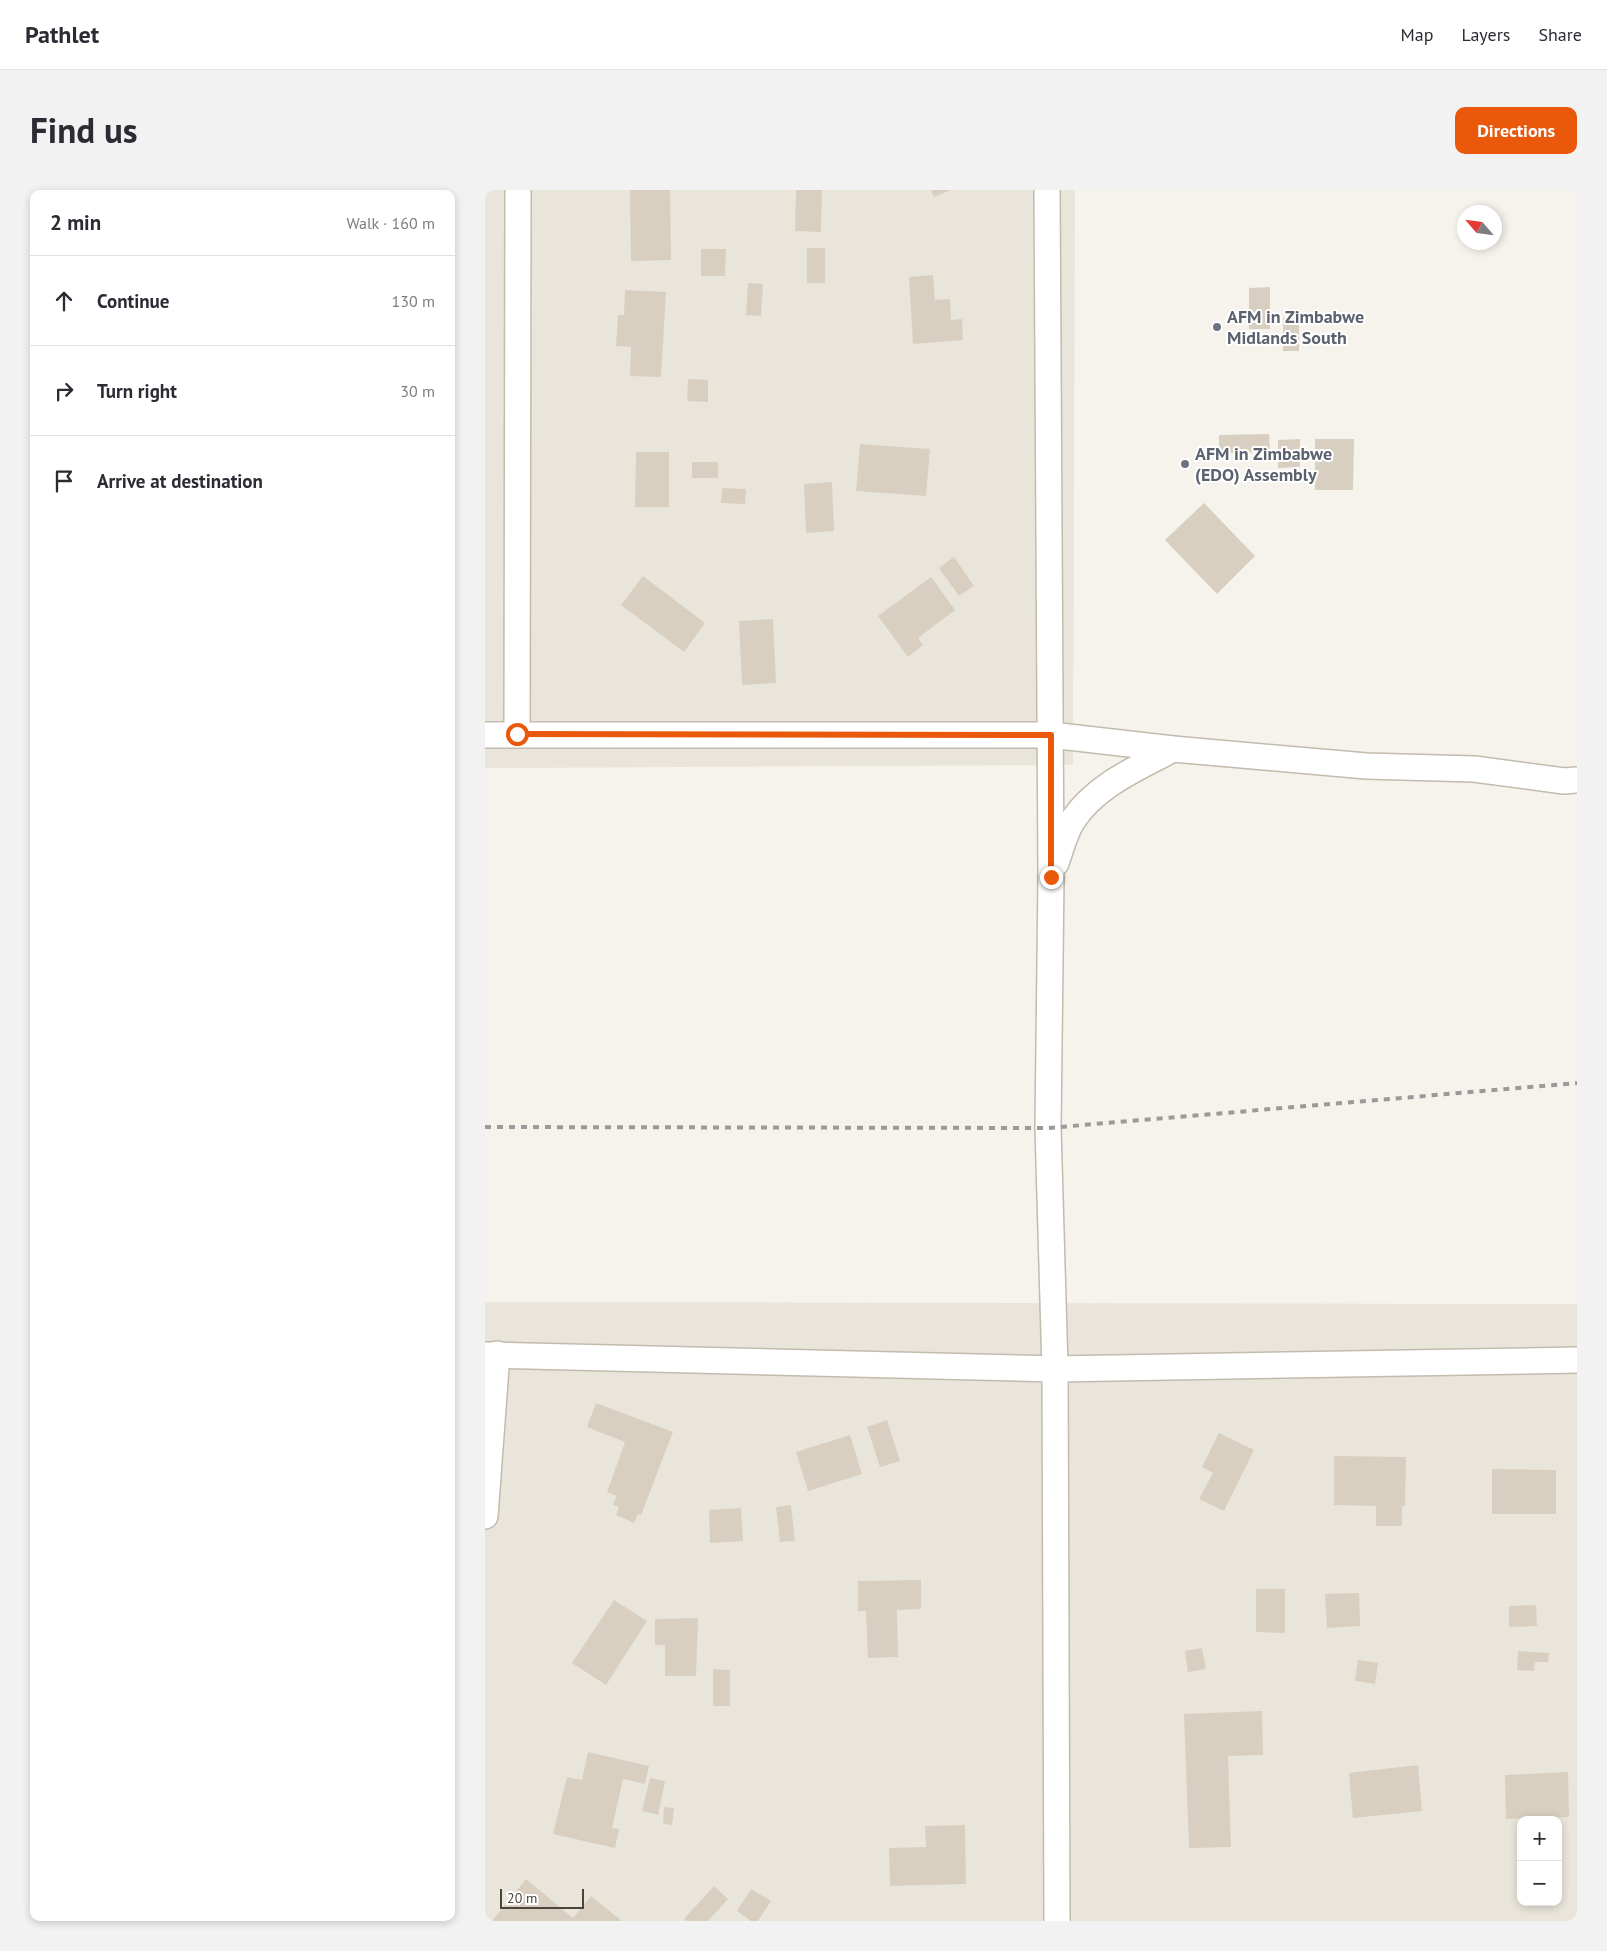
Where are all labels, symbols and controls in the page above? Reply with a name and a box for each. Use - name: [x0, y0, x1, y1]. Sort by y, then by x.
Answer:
- text: Pathlet: [25, 19, 99, 50]
- text: Map: [1401, 23, 1433, 46]
- text: Layers: [1461, 23, 1510, 46]
- text: Share: [1538, 23, 1582, 46]
- text: Find us: [30, 107, 138, 153]
- button: Directions: [1455, 107, 1577, 154]
- north arrow: [1457, 205, 1502, 250]
- text: 2 min: [50, 209, 101, 236]
- text: Walk · 160 m: [346, 213, 435, 233]
- icon: ahead: [50, 287, 78, 315]
- text: Continue: [97, 289, 169, 313]
- text: 130 m: [392, 291, 435, 311]
- place label: AFM in Zimbabwe Midlands South: [1227, 305, 1364, 349]
- marker: AFM in Zimbabwe Midlands South: [1211, 321, 1223, 333]
- icon: right: [50, 377, 78, 405]
- text: Turn right: [97, 379, 177, 403]
- text: 30 m: [400, 381, 435, 401]
- place label: AFM in Zimbabwe (EDO) Assembly: [1195, 442, 1332, 486]
- marker: AFM in Zimbabwe (EDO) Assembly: [1179, 458, 1191, 470]
- icon: arrive: [50, 467, 78, 495]
- text: Arrive at destination: [97, 469, 263, 493]
- route start: [506, 723, 529, 746]
- route end: [1040, 866, 1063, 889]
- map controls: [1517, 1816, 1562, 1906]
- button: +: [1517, 1816, 1562, 1861]
- button: −: [1517, 1861, 1562, 1906]
- scale bar: [500, 1886, 584, 1909]
- text: 20 m: [507, 1889, 537, 1907]

